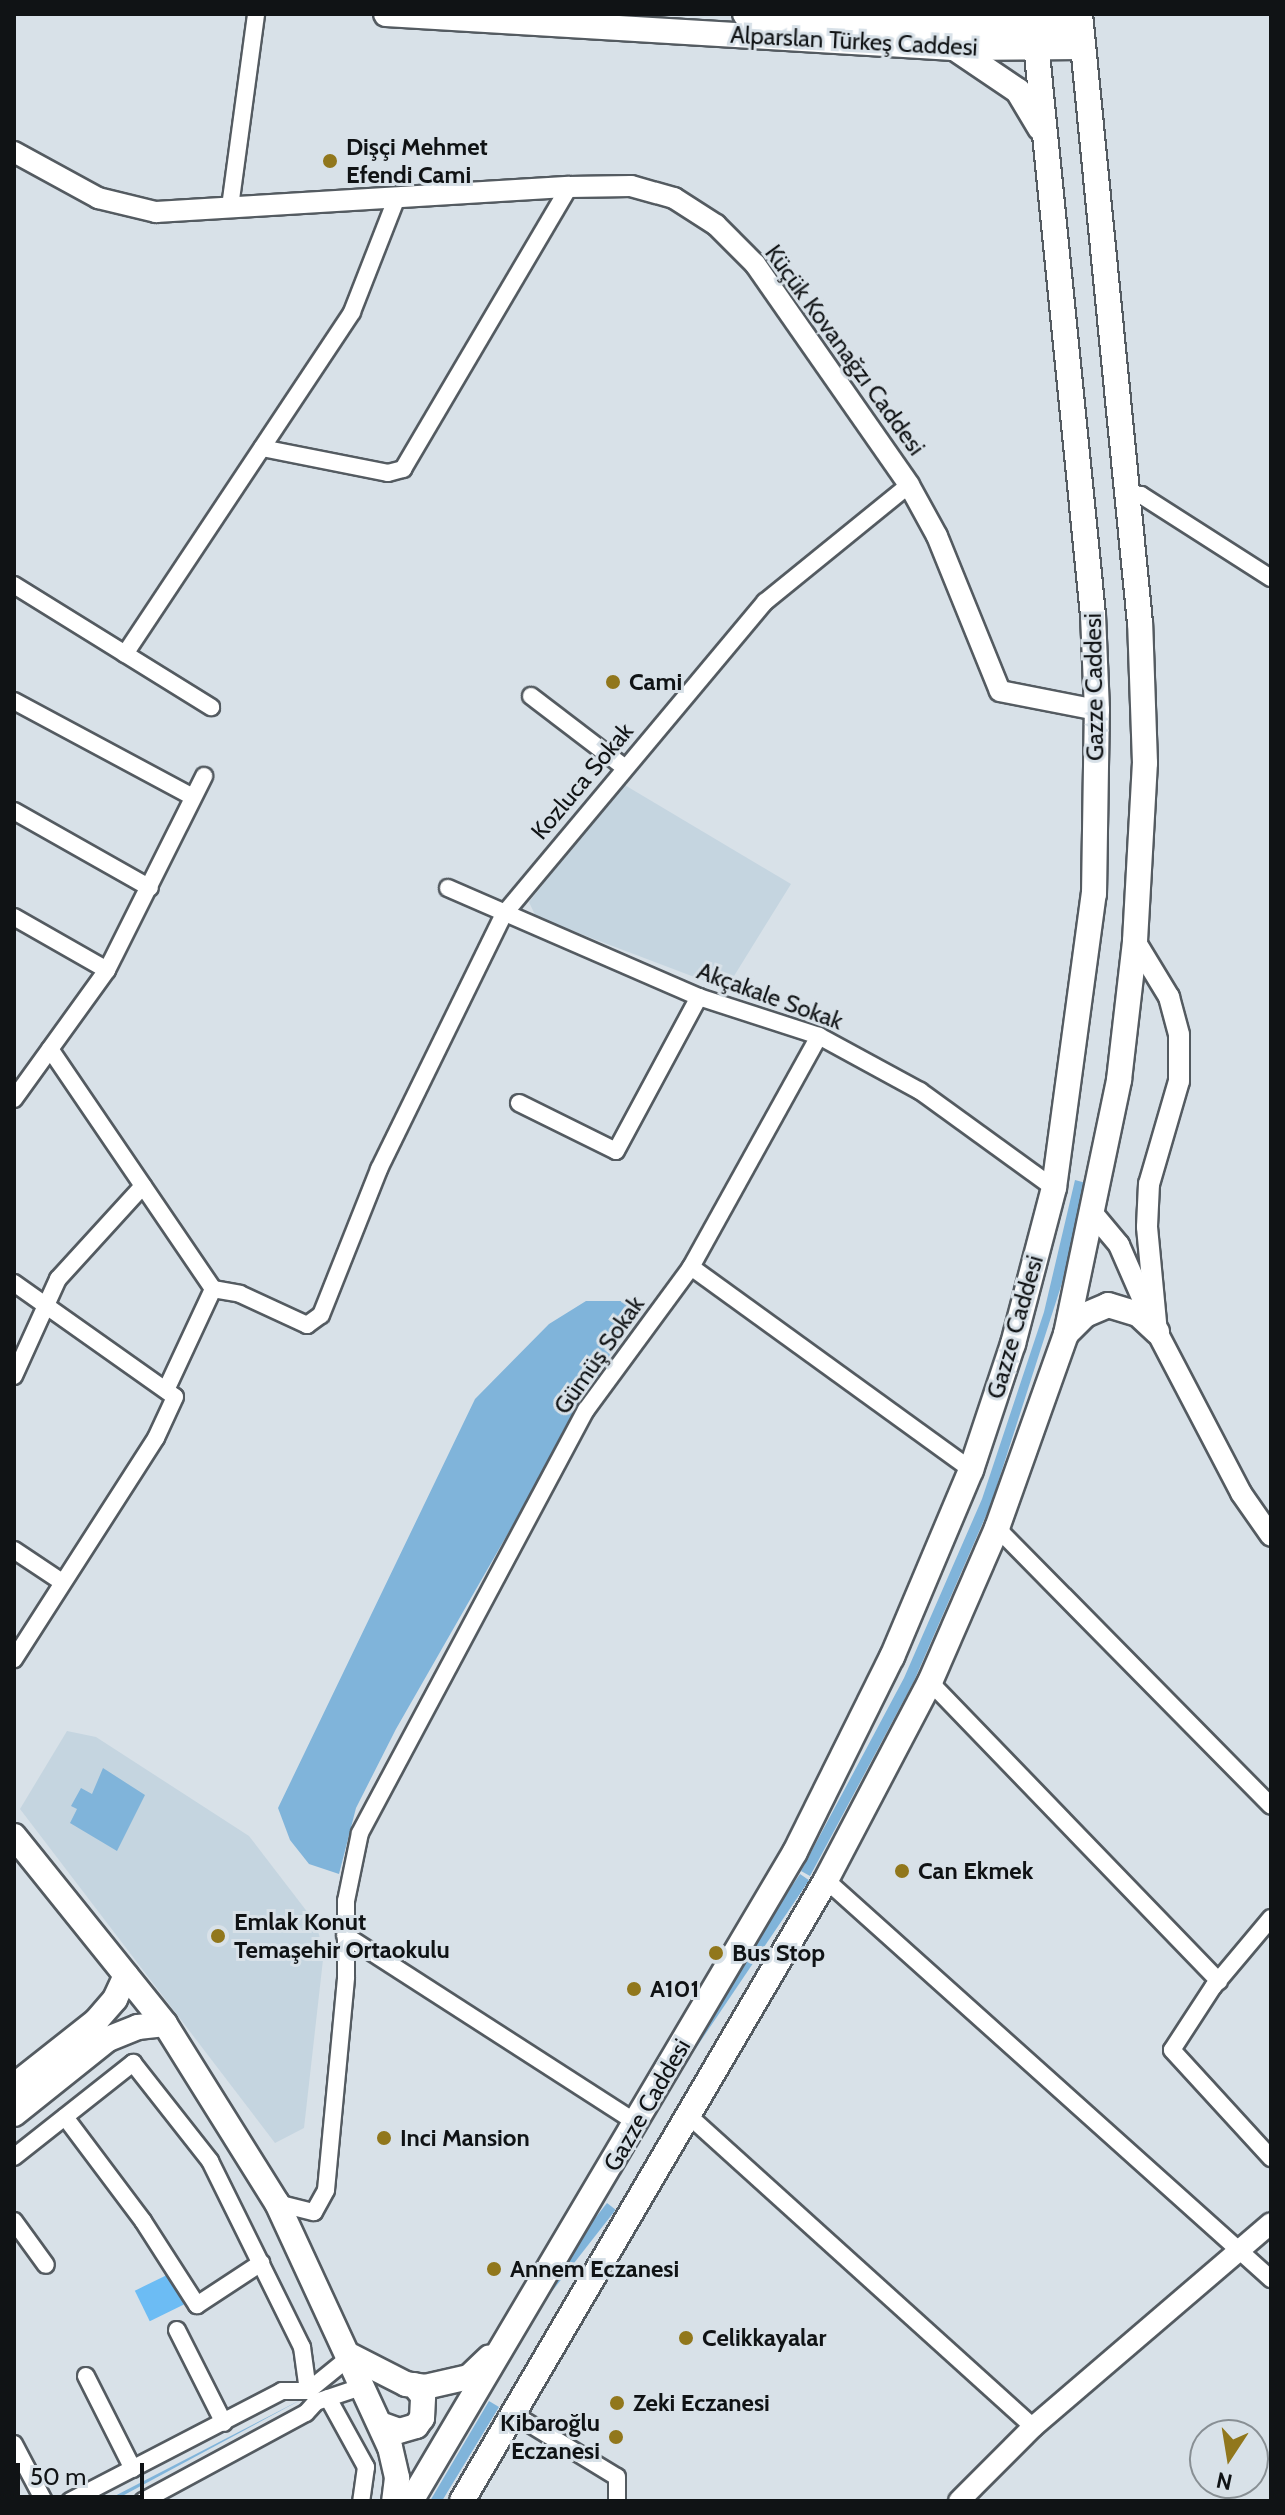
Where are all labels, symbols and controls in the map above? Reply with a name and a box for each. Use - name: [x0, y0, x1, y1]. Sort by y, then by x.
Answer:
- street label: Alparslan Türkeş Caddesi: [730, 20, 978, 62]
- place label: Dişçi Mehmet Efendi Cami: [346, 133, 488, 189]
- marker: Dişçi Mehmet Efendi Cami: [321, 152, 339, 170]
- street label: Küçük Kovanağzı Caddesi: [759, 239, 931, 461]
- street label: Gazze Caddesi: [1078, 613, 1110, 761]
- place label: Cami: [629, 668, 682, 696]
- marker: Cami: [604, 673, 622, 691]
- street label: Kozluca Sokak: [525, 717, 639, 845]
- street label: Akçakale Sokak: [693, 956, 847, 1036]
- street label: Gazze Caddesi: [981, 1252, 1049, 1402]
- street label: Gümüş Sokak: [548, 1290, 650, 1420]
- place label: Can Ekmek: [918, 1857, 1033, 1885]
- marker: Can Ekmek: [893, 1862, 911, 1880]
- place label: Emlak Konut Temaşehir Ortaokulu: [234, 1908, 450, 1964]
- marker: Emlak Konut Temaşehir Ortaokulu: [209, 1927, 227, 1945]
- place label: Bus Stop: [732, 1939, 825, 1967]
- marker: Bus Stop: [707, 1944, 725, 1962]
- place label: A101: [650, 1975, 699, 2003]
- marker: A101: [625, 1980, 643, 1998]
- street label: Gazze Caddesi: [598, 2034, 696, 2176]
- place label: Inci Mansion: [400, 2124, 530, 2152]
- marker: Inci Mansion: [375, 2129, 393, 2147]
- place label: Annem Eczanesi: [510, 2255, 679, 2283]
- marker: Annem Eczanesi: [485, 2260, 503, 2278]
- place label: Celikkayalar: [702, 2324, 826, 2352]
- marker: Celikkayalar: [677, 2329, 695, 2347]
- place label: Zeki Eczanesi: [633, 2389, 770, 2417]
- marker: Zeki Eczanesi: [608, 2394, 626, 2412]
- place label: Kibaroğlu Eczanesi: [500, 2409, 600, 2465]
- north arrow: [1189, 2419, 1269, 2499]
- marker: Kibaroğlu Eczanesi: [607, 2428, 625, 2446]
- scale bar: [20, 2447, 148, 2497]
- text: 50 m: [30, 2462, 86, 2491]
- text: N: [1214, 2466, 1235, 2496]

